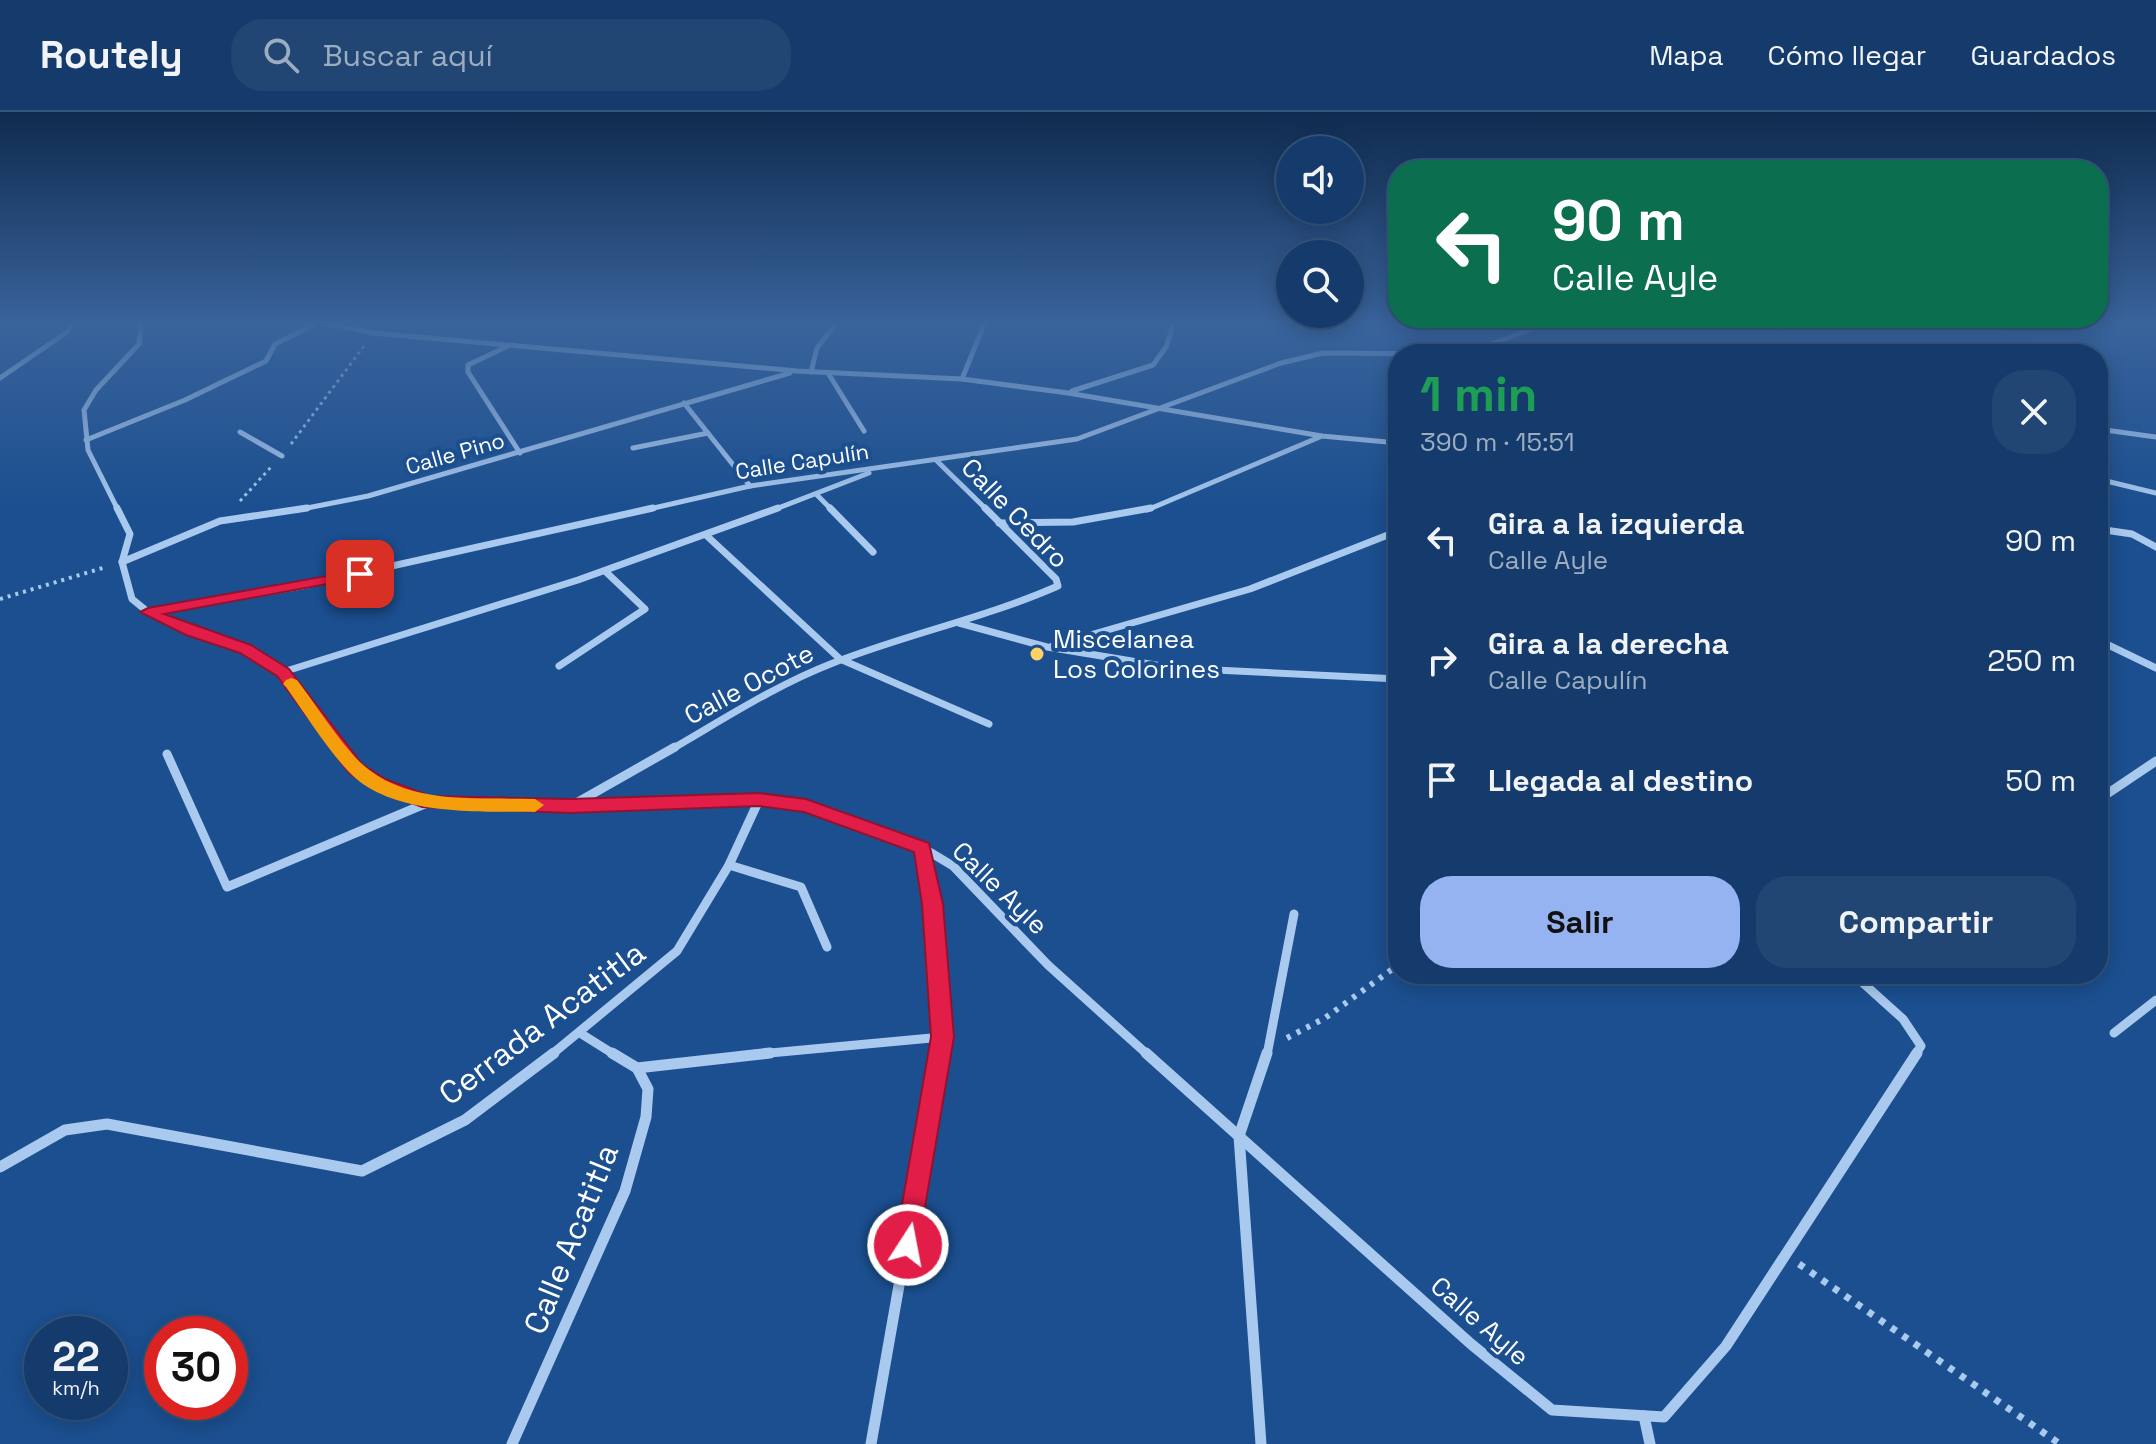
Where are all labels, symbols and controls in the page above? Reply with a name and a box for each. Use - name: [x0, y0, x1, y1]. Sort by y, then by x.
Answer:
- search box: [231, 19, 791, 91]
- text: Routely: [40, 31, 183, 79]
- icon: search: [259, 33, 303, 77]
- text: Buscar aquí: [323, 36, 493, 75]
- text: Mapa: [1649, 37, 1724, 73]
- text: Cómo llegar: [1768, 37, 1926, 73]
- text: Guardados: [1970, 37, 2116, 73]
- map controls: [1276, 136, 1364, 328]
- button: sound: [1276, 136, 1364, 224]
- text: 90 m: [1552, 185, 1685, 256]
- icon: left: [1420, 192, 1524, 296]
- button: search: [1276, 240, 1364, 328]
- text: Calle Ayle: [1552, 255, 1718, 301]
- text: 1 min: [1420, 364, 1537, 425]
- button: close: [1992, 370, 2076, 454]
- street label: Calle Pino: [402, 425, 508, 481]
- text: 390 m · 15:51: [1420, 425, 1575, 459]
- street label: Calle Capulín: [733, 437, 871, 485]
- street label: Calle Cedro: [954, 451, 1076, 575]
- text: Gira a la izquierda: [1488, 504, 1744, 543]
- icon: left: [1420, 518, 1464, 562]
- text: 90 m: [2005, 521, 2076, 560]
- pin: [326, 540, 394, 608]
- text: Calle Ayle: [1488, 543, 1608, 577]
- icon: arrive: [338, 552, 382, 596]
- place label: Miscelanea Los Colorines: [1053, 622, 1220, 686]
- text: Gira a la derecha: [1488, 624, 1729, 663]
- street label: Calle Ocote: [678, 636, 820, 732]
- icon: right: [1420, 638, 1464, 682]
- text: 250 m: [1987, 641, 2076, 680]
- marker: Miscelanea Los Colorines: [1028, 645, 1046, 663]
- text: Calle Capulín: [1488, 663, 1647, 697]
- icon: arrive: [1420, 758, 1464, 802]
- text: Llegada al destino: [1488, 761, 1753, 800]
- text: 50 m: [2005, 761, 2076, 800]
- street label: Calle Ayle: [945, 834, 1055, 942]
- button: Salir: [1420, 876, 1740, 968]
- button: Compartir: [1756, 876, 2076, 968]
- street label: Cerrada Acatitla: [431, 932, 653, 1114]
- street label: Calle Acatitla: [515, 1138, 627, 1340]
- position arrow: [866, 1203, 950, 1287]
- street label: Calle Ayle: [1423, 1269, 1537, 1373]
- speed limit sign: 30: [144, 1316, 248, 1420]
- text: 22: [52, 1332, 100, 1383]
- text: km/h: [52, 1375, 100, 1401]

